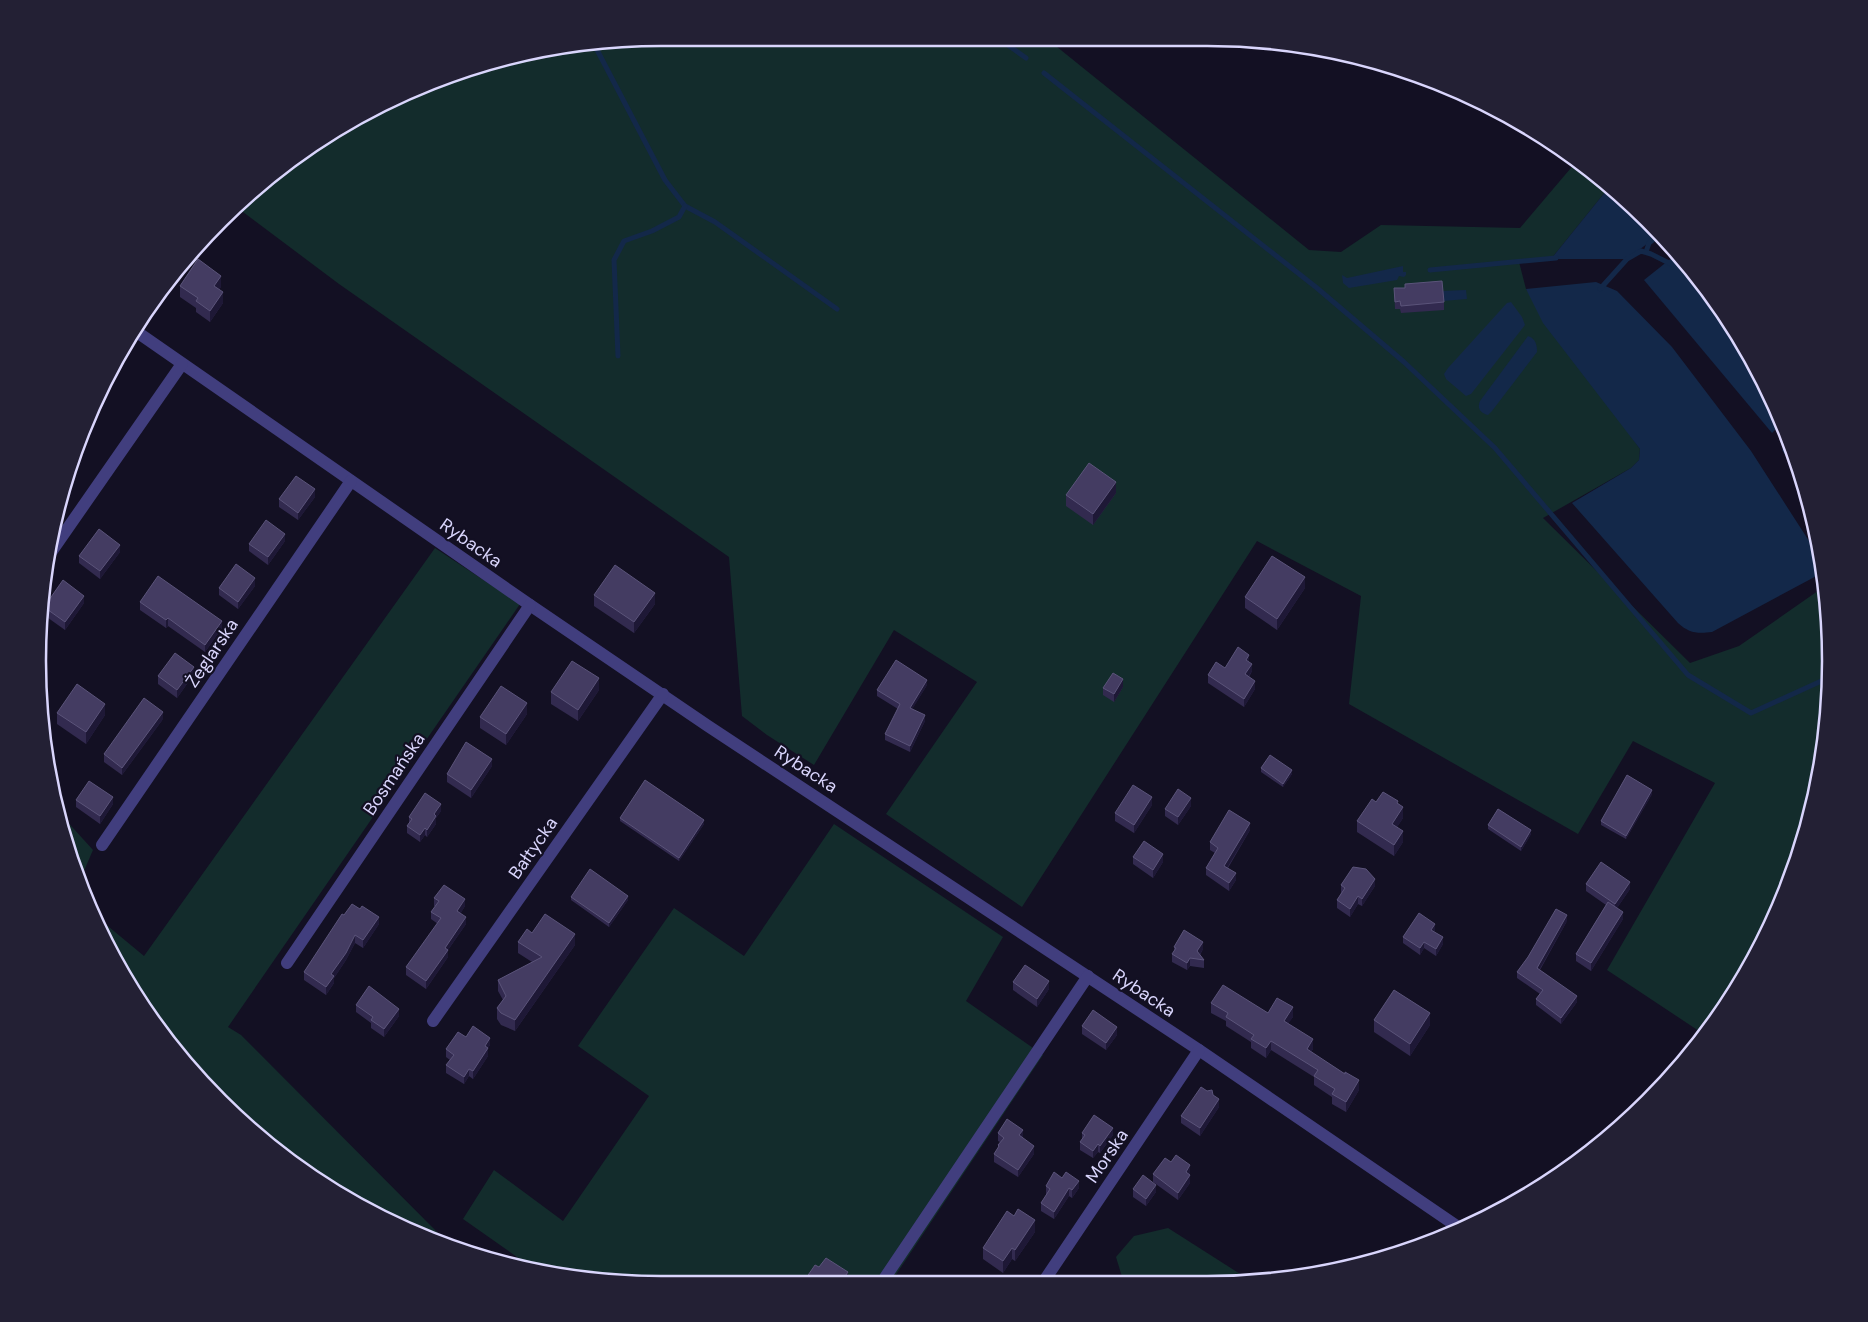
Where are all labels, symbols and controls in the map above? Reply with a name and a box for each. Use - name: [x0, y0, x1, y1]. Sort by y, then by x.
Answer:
- street label: Rybacka: [435, 513, 507, 573]
- street label: Żeglarska: [180, 614, 244, 692]
- street label: Bosmańska: [358, 728, 430, 820]
- street label: Rybacka: [770, 740, 842, 798]
- street label: Bałtycka: [503, 812, 563, 884]
- street label: Rybacka: [1108, 963, 1180, 1023]
- street label: Morska: [1080, 1124, 1134, 1188]

